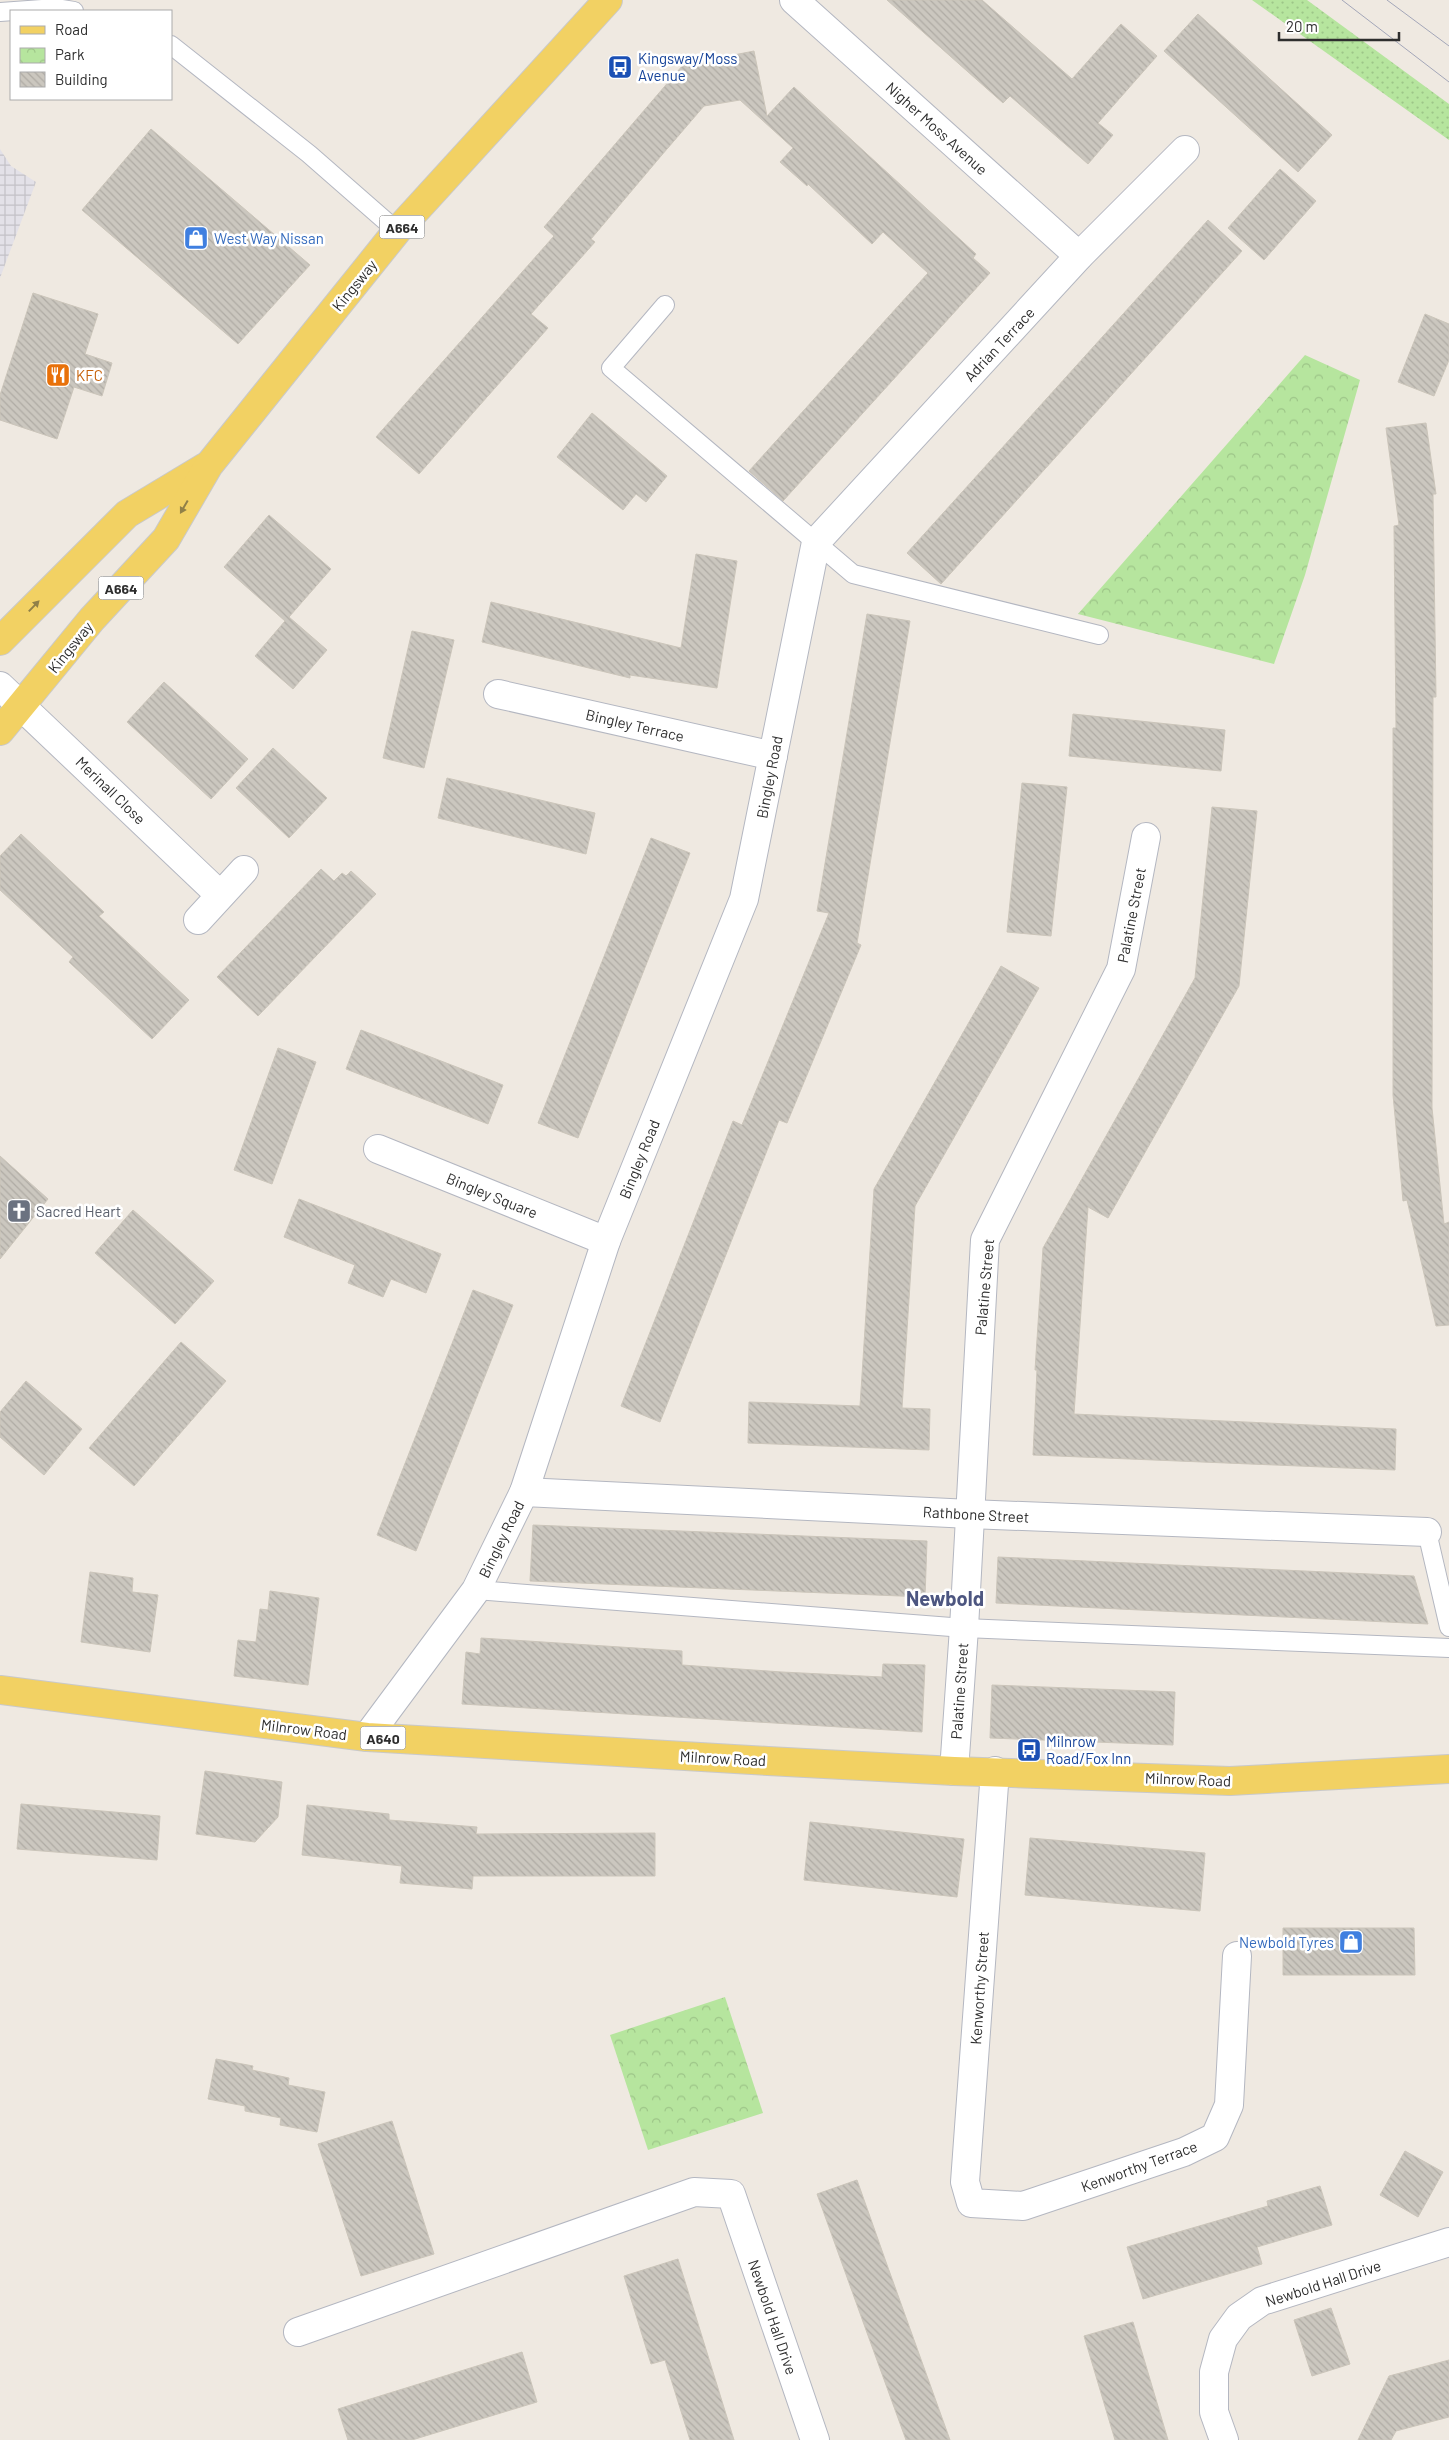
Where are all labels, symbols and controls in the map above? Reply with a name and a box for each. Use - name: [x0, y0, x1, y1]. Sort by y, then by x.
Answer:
- legend: [10, 10, 172, 100]
- scale bar: [1279, 10, 1399, 42]
- text: 20 m: [1286, 17, 1318, 35]
- text: Road: [55, 20, 88, 38]
- text: Park: [55, 45, 85, 63]
- place label: Kingsway/Moss Avenue: [638, 49, 738, 84]
- bus stop icon: Kingsway/Moss Avenue: [607, 54, 633, 80]
- text: Building: [55, 70, 108, 88]
- street label: Nigher Moss Avenue: [883, 78, 991, 178]
- road number: A664: [380, 216, 424, 238]
- shop icon: West Way Nissan: [183, 225, 209, 251]
- place label: West Way Nissan: [214, 229, 324, 247]
- street label: Kingsway: [328, 256, 380, 314]
- street label: Adrian Terrace: [960, 303, 1038, 385]
- restaurant icon: KFC: [45, 362, 71, 388]
- place label: KFC: [76, 366, 103, 384]
- one-way arrow: [180, 501, 189, 514]
- road number: A664: [98, 576, 144, 600]
- one-way arrow: [28, 600, 40, 612]
- street label: Kingsway: [44, 618, 96, 676]
- street label: Bingley Terrace: [584, 705, 686, 745]
- street label: Bingley Road: [752, 734, 786, 820]
- street label: Merinall Close: [73, 752, 149, 828]
- street label: Palatine Street: [1113, 866, 1149, 964]
- street label: Bingley Road: [615, 1117, 663, 1201]
- street label: Bingley Square: [444, 1169, 540, 1221]
- church icon: Sacred Heart: [6, 1198, 32, 1224]
- place label: Sacred Heart: [36, 1202, 121, 1220]
- street label: Palatine Street: [971, 1238, 997, 1336]
- street label: Bingley Road: [475, 1497, 527, 1581]
- street label: Rathbone Street: [922, 1502, 1030, 1526]
- district label: Newbold: [906, 1586, 984, 1610]
- street label: Palatine Street: [947, 1642, 971, 1740]
- street label: Milnrow Road: [260, 1715, 348, 1743]
- road number: A640: [360, 1726, 406, 1750]
- place label: Milnrow Road/Fox Inn: [1046, 1732, 1131, 1767]
- bus stop icon: Milnrow Road/Fox Inn: [1016, 1737, 1042, 1763]
- street label: Milnrow Road: [679, 1747, 767, 1769]
- street label: Milnrow Road: [1145, 1768, 1231, 1790]
- shop icon: Newbold Tyres: [1338, 1929, 1364, 1955]
- street label: Kenworthy Street: [966, 1931, 992, 2045]
- place label: Newbold Tyres: [1239, 1933, 1334, 1951]
- street label: Kenworthy Terrace: [1078, 2137, 1200, 2195]
- street label: Newbold Hall Drive: [1263, 2256, 1383, 2310]
- street label: Newbold Hall Drive: [745, 2257, 801, 2377]

